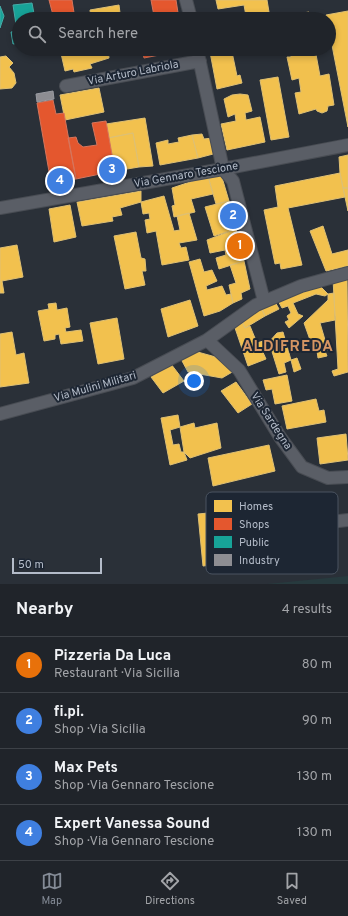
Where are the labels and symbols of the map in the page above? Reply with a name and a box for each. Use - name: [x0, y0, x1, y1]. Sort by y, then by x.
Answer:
- street label: Via Arturo Labriola: [86, 57, 180, 89]
- pin: 3: [99, 155, 125, 185]
- street label: Via Gennaro Tescione: [133, 159, 239, 191]
- pin: 4: [47, 166, 73, 196]
- pin: 2: [220, 201, 246, 231]
- pin: 1: [227, 231, 253, 261]
- district label: ALDIFREDA: [242, 338, 334, 357]
- street label: Via Mulini Militari: [52, 369, 138, 405]
- your location: [184, 371, 204, 391]
- street label: Via Sardegna: [247, 390, 295, 452]
- legend: [206, 492, 338, 574]
- text: Homes: [239, 500, 273, 514]
- text: Shops: [239, 518, 269, 532]
- text: Public: [239, 536, 269, 550]
- text: Industry: [239, 554, 280, 568]
- scale bar: [12, 556, 102, 575]

